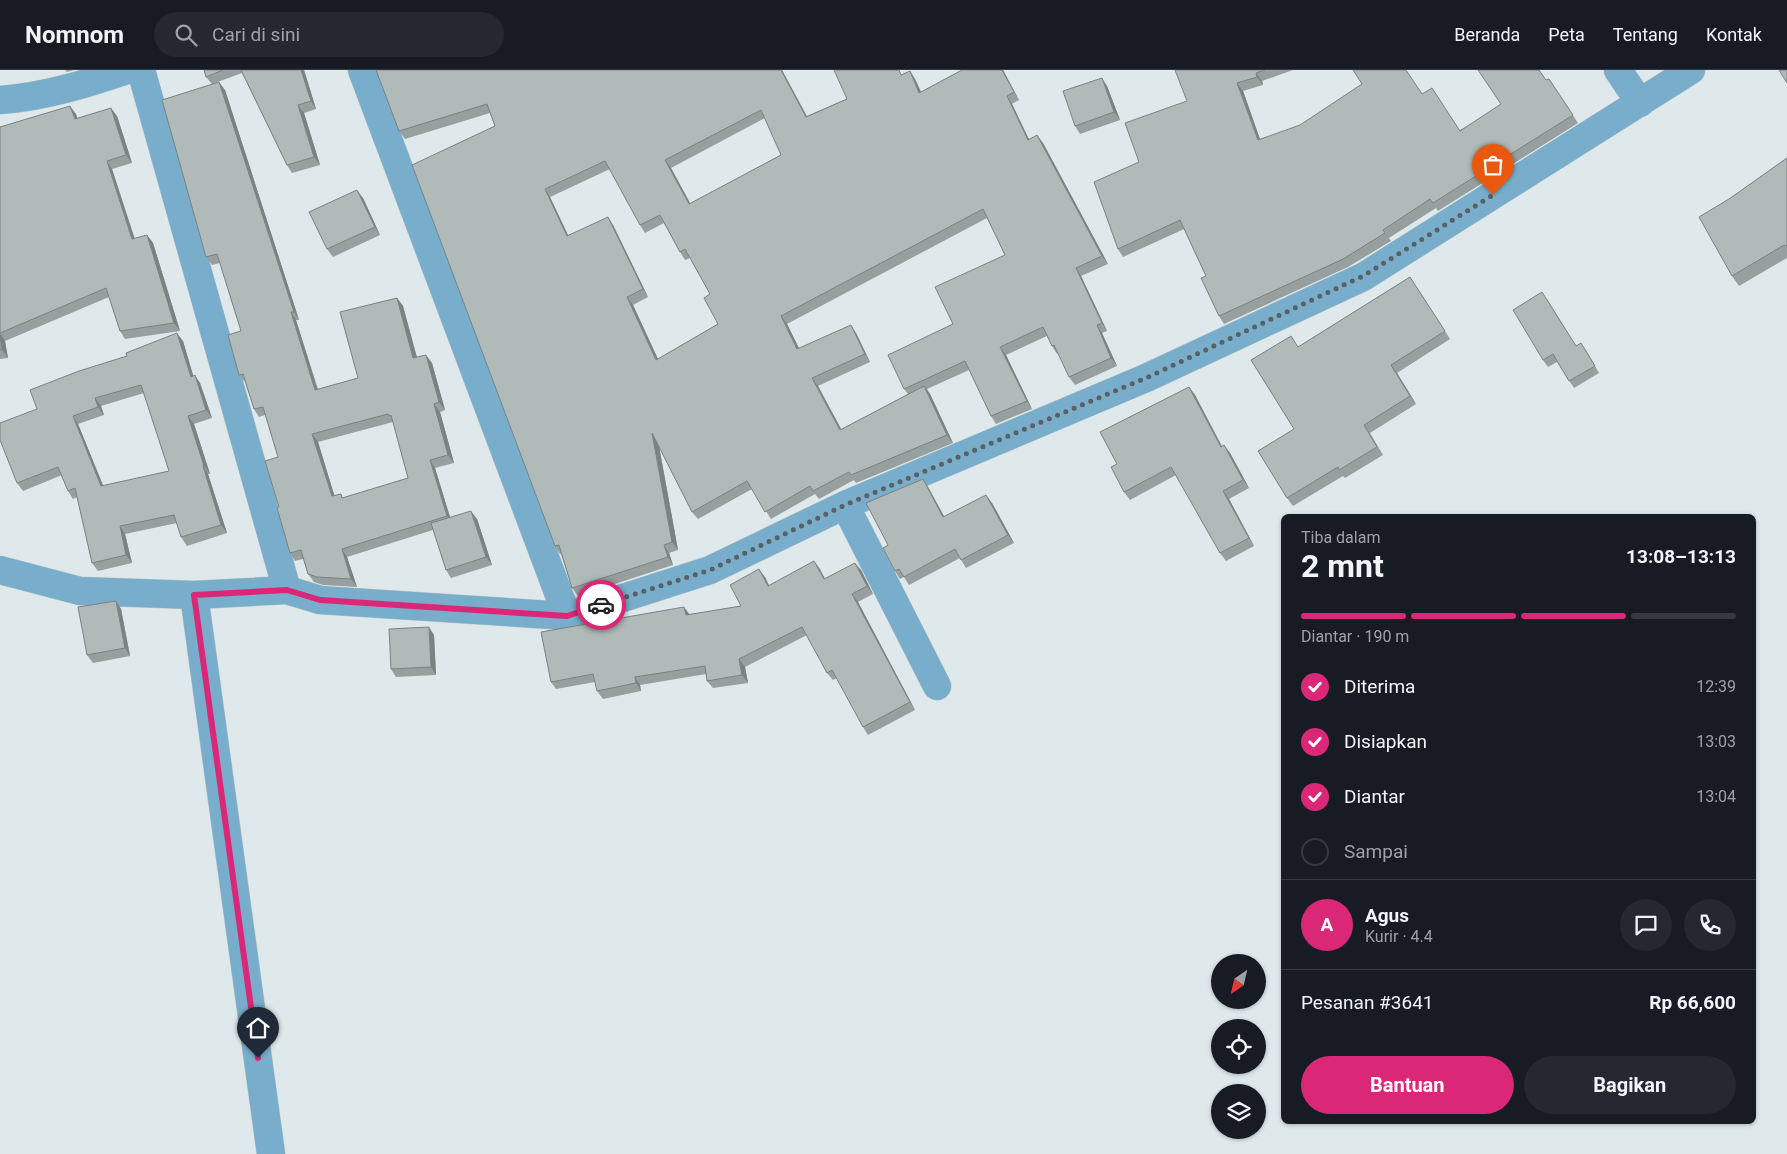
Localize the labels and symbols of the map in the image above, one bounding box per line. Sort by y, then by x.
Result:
pin [1472,144,1514,195]
courier [576,580,626,630]
north arrow [1211,954,1266,1009]
pin [237,1007,279,1058]

